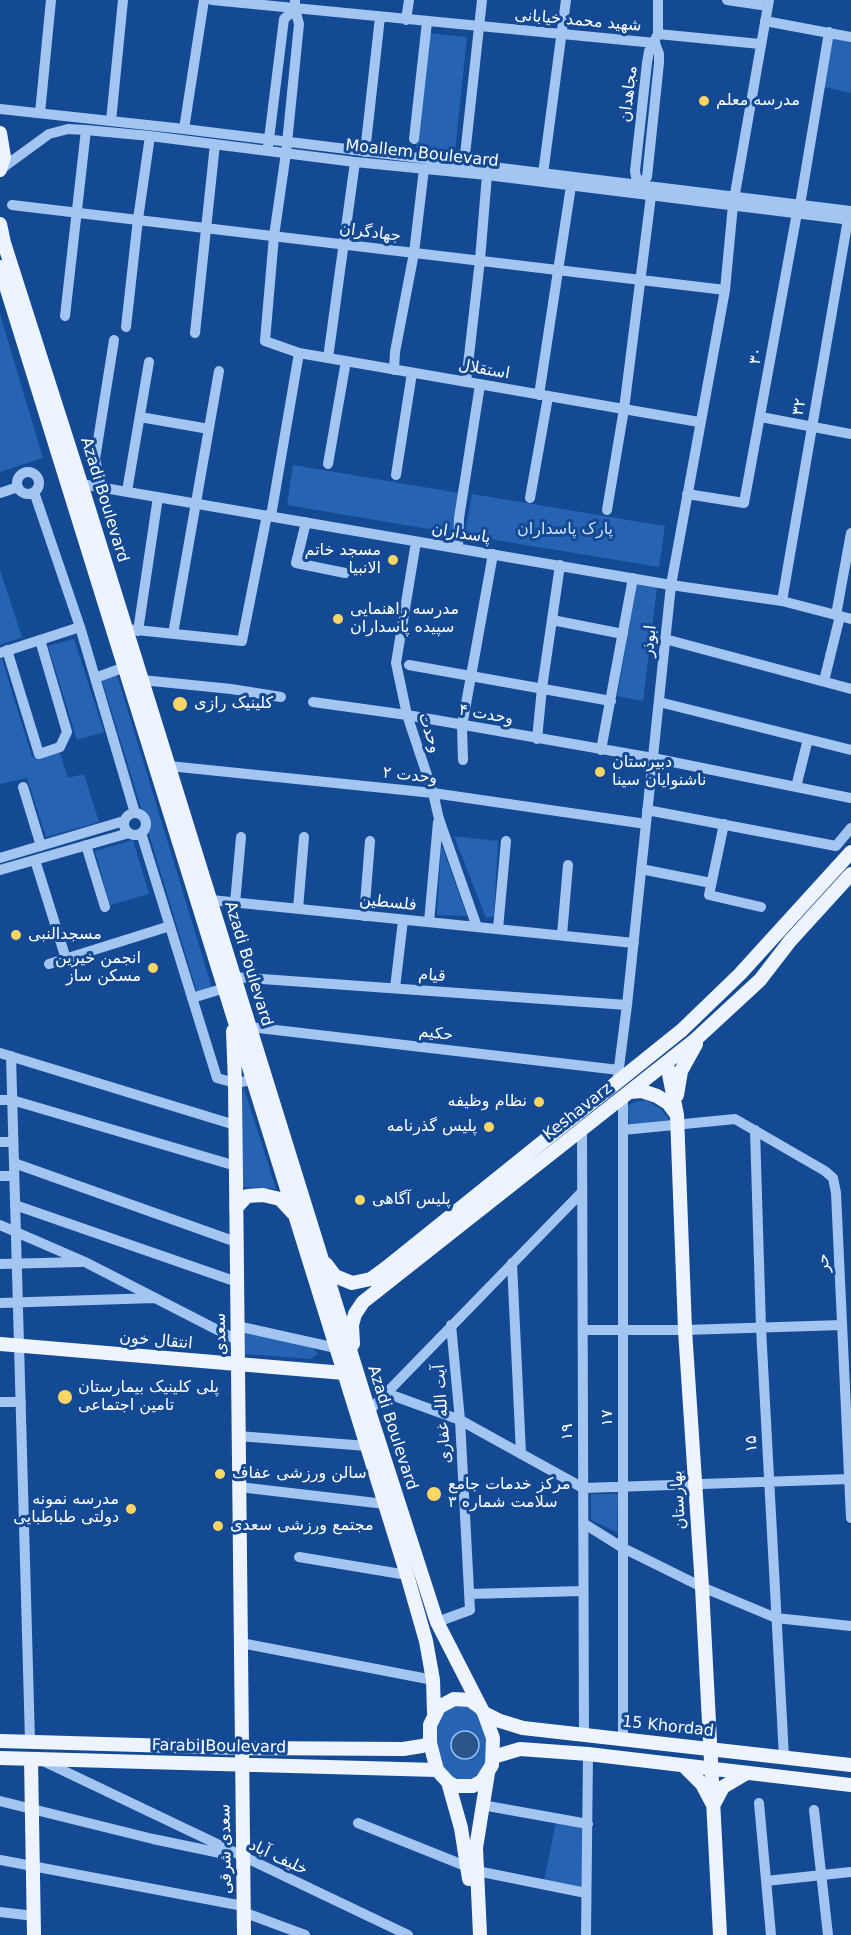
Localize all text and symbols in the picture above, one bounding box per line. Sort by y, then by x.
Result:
street label: شهید محمد خیابانی [514,6,642,36]
street label: مجاهدان [616,65,642,123]
place label: مدرسه معلم [716,91,800,111]
marker: مدرسه معلم [697,94,711,108]
street label: Moallem Boulevard [345,136,499,172]
street label: جهادگران [338,220,402,246]
street label: ۳۰ [746,346,768,366]
street label: استقلال [457,356,511,384]
street label: ۳۲ [789,397,811,417]
street label: Azadi Boulevard [76,435,132,565]
street label: پاسداران [430,520,492,548]
park label: پارک پاسداران [517,520,613,540]
place label: مسجد خاتم الانبیا [304,541,381,579]
marker: مسجد خاتم الانبیا [386,553,400,567]
place label: مدرسه راهنمایی سپیده پاسداران [350,600,459,638]
marker: مدرسه راهنمایی سپیده پاسداران [331,612,345,626]
street label: ابوذر [639,624,661,658]
place label: کلینیک رازی [194,694,273,714]
marker: کلینیک رازی [171,695,189,713]
street label: وحدت ۴ [457,701,515,729]
street label: وحدت [414,710,444,756]
place label: دبیرستان ناشنوایان سینا [612,753,706,791]
street label: وحدت ۲ [382,764,438,788]
marker: دبیرستان ناشنوایان سینا [593,765,607,779]
street label: فلسطین [358,890,418,916]
street label: Azadi Boulevard [220,899,276,1029]
place label: مسجدالنبی [28,925,102,945]
marker: مسجدالنبی [9,928,23,942]
place label: انجمن خیرین مسکن ساز [55,949,141,987]
marker: انجمن خیرین مسکن ساز [146,961,160,975]
street label: قیام [418,965,446,987]
street label: حکیم [418,1022,454,1046]
street label: Keshavarz [540,1079,616,1145]
place label: نظام وظیفه [448,1092,527,1112]
marker: نظام وظیفه [532,1095,546,1109]
place label: پلیس گذرنامه [387,1117,477,1137]
marker: پلیس گذرنامه [482,1120,496,1134]
place label: پلیس آگاهی [372,1190,451,1210]
marker: پلیس آگاهی [353,1193,367,1207]
street label: حر [814,1253,834,1273]
street label: سعدی [211,1313,231,1355]
street label: انتقال خون [119,1328,193,1354]
street label: Azadi Boulevard [363,1363,421,1493]
street label: آیت الله غفاری [430,1364,456,1464]
place label: پلی کلینیک بیمارستان تامین اجتماعی [78,1378,219,1416]
marker: پلی کلینیک بیمارستان تامین اجتماعی [56,1388,74,1406]
street label: ۱۷ [598,1409,618,1427]
street label: ۱۹ [558,1423,578,1441]
street label: ۱۵ [742,1435,762,1453]
place label: سالن ورزشی عفاف [232,1464,367,1484]
marker: سالن ورزشی عفاف [213,1467,227,1481]
street label: بهارستان [667,1470,691,1530]
place label: مرکز خدمات جامع سلامت شماره ۳ [448,1475,571,1513]
marker: مرکز خدمات جامع سلامت شماره ۳ [425,1485,443,1503]
place label: مدرسه نمونه دولتی طباطبایی [13,1490,119,1528]
marker: مدرسه نمونه دولتی طباطبایی [124,1502,138,1516]
place label: مجتمع ورزشی سعدی [230,1516,374,1536]
marker: مجتمع ورزشی سعدی [211,1519,225,1533]
street label: 15 Khordad [621,1713,715,1741]
street label: Farabi Boulevard [152,1736,286,1758]
street label: سعدی شرقی [216,1804,236,1894]
street label: خلیف آباد [246,1836,310,1880]

